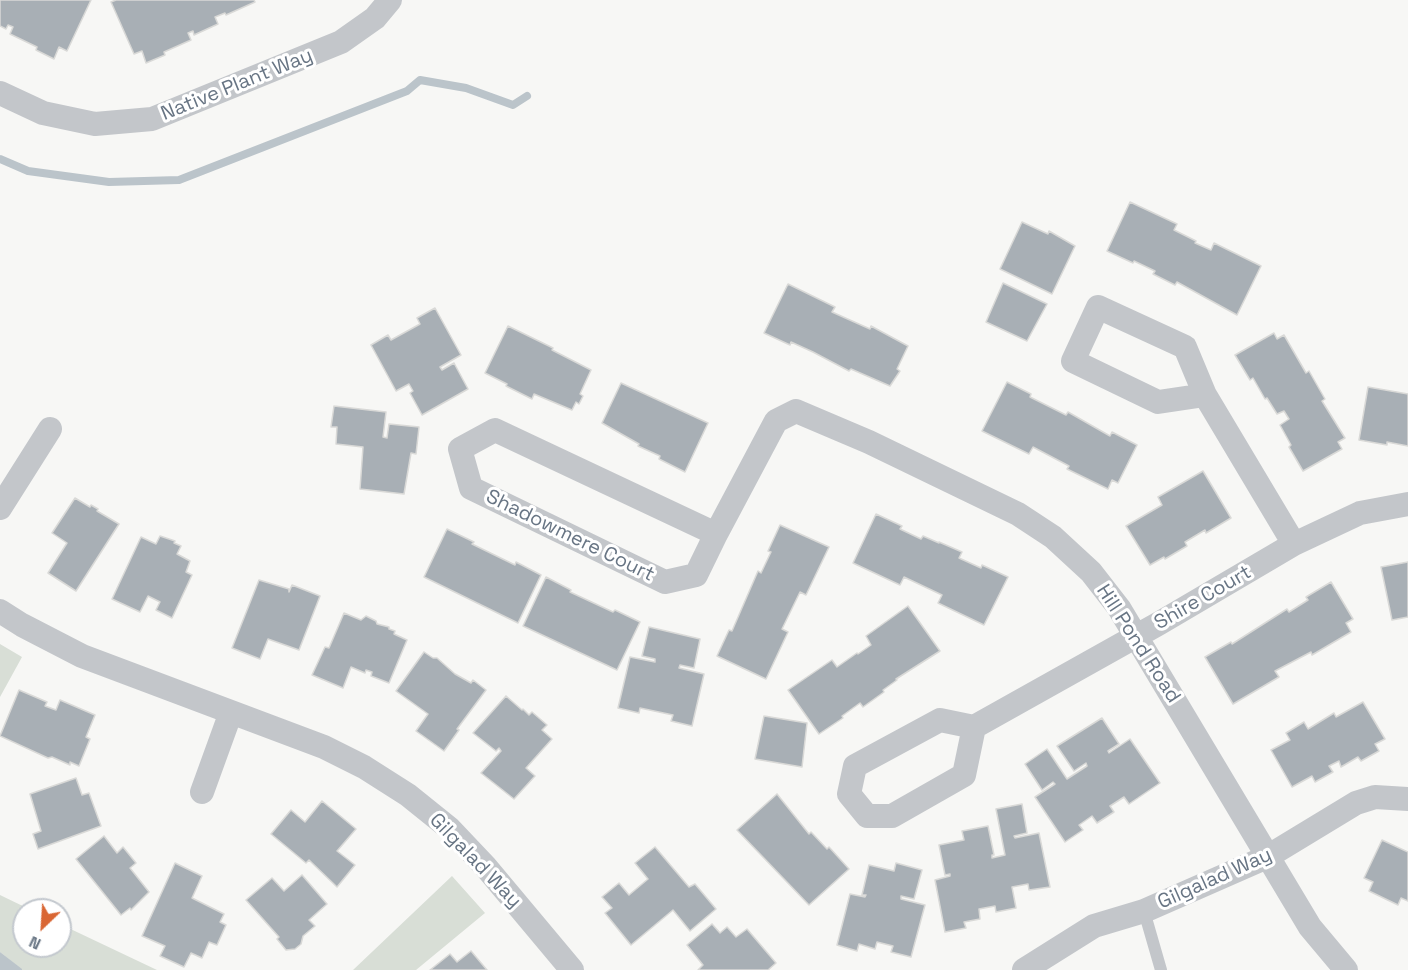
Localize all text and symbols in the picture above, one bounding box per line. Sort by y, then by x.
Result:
street label: Native Plant Way [158,44,316,126]
street label: Shadowmere Court [482,485,658,587]
street label: Shire Court [1150,561,1256,635]
street label: Hill Pond Road [1091,580,1185,708]
street label: Gilgalad Way [424,809,526,913]
street label: Gilgalad Way [1154,843,1276,915]
north arrow [12,898,72,958]
text: N [26,931,44,955]

